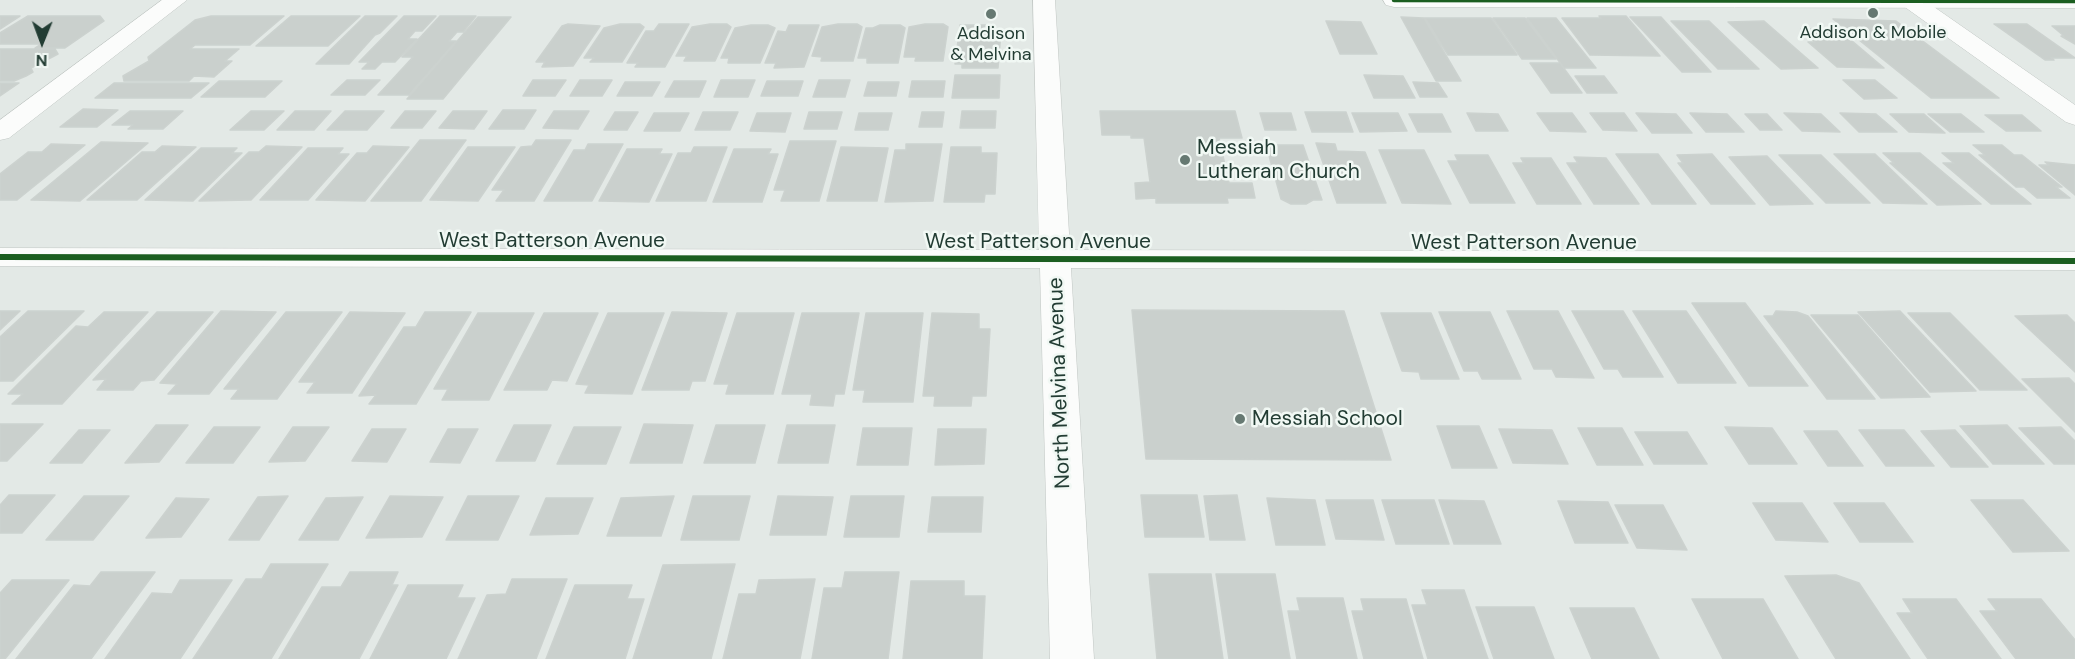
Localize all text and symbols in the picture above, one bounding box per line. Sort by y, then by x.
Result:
marker: Addison & Mobile [1866,6,1880,20]
marker: Addison & Melvina [984,7,998,21]
north arrow [12,12,72,72]
place label: Addison & Mobile [1800,22,1946,44]
place label: Addison & Melvina [950,23,1032,66]
text: N [36,50,48,71]
place label: Messiah Lutheran Church [1197,135,1360,185]
marker: Messiah Lutheran Church [1178,153,1192,167]
street label: West Patterson Avenue [439,228,665,254]
street label: West Patterson Avenue [925,229,1151,255]
street label: West Patterson Avenue [1411,230,1637,256]
street label: North Melvina Avenue [1044,277,1076,489]
place label: Messiah School [1252,406,1403,432]
marker: Messiah School [1233,412,1247,426]

